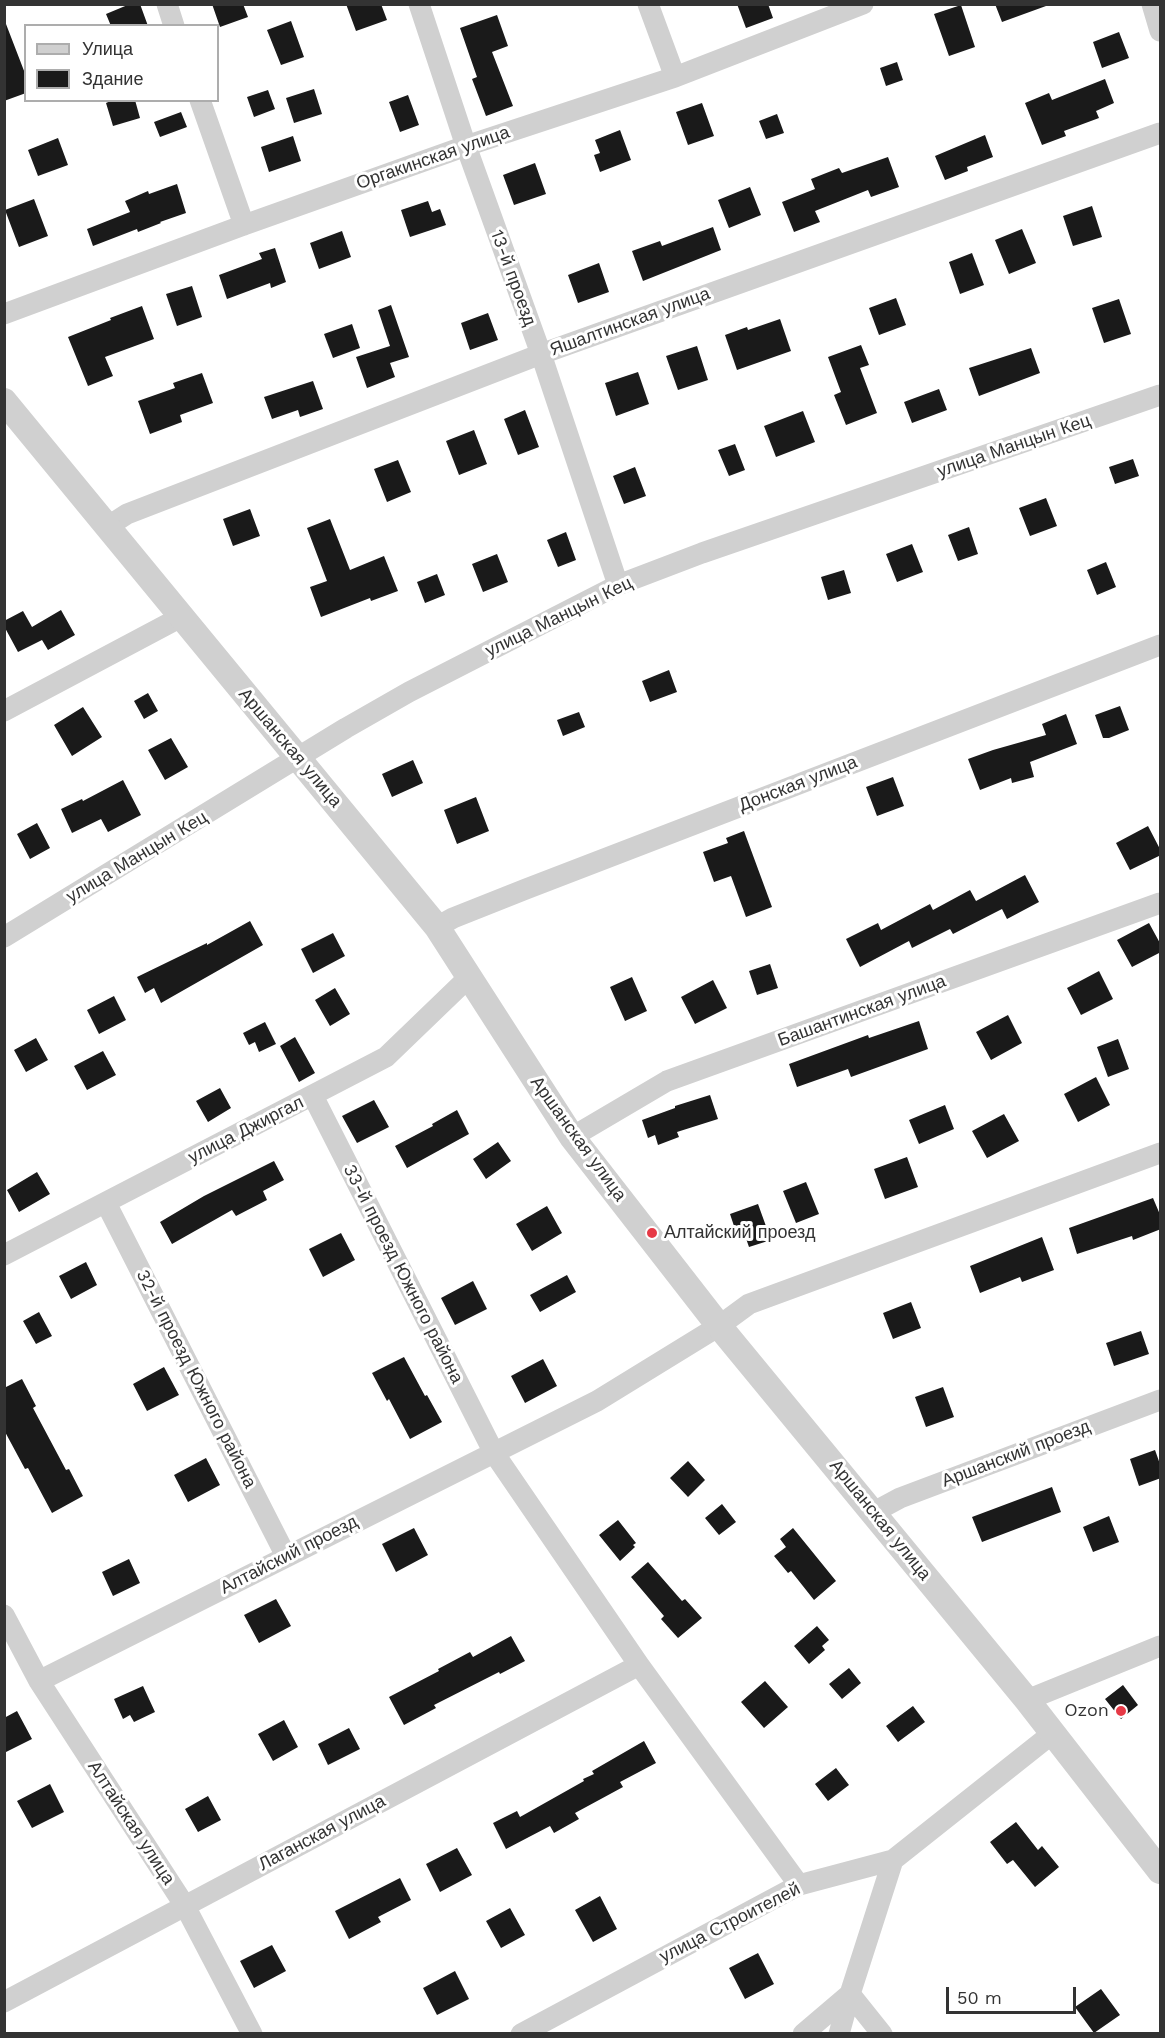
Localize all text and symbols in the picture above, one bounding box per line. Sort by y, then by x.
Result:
legend [24,24,219,102]
text: Улица [82,38,133,59]
text: Здание [82,68,143,89]
street label: Оргакинская улица [354,122,512,194]
street label: 13-й проезд [486,227,540,329]
street label: Яшалтинская улица [547,283,713,361]
street label: улица Манцын Кец [934,410,1094,482]
street label: улица Манцын Кец [482,572,636,662]
street label: Аршанская улица [234,684,346,812]
street label: Донская улица [736,752,860,816]
street label: улица Манцын Кец [62,806,212,908]
street label: Башантинская улица [775,971,949,1051]
street label: Аршанская улица [525,1072,631,1206]
street label: улица Джиргал [185,1092,307,1168]
street label: 33-й проезд Южного района [338,1161,468,1387]
place label: Алтайский проезд [664,1222,815,1244]
marker: Алтайский проезд [645,1226,659,1240]
street label: 32-й проезд Южного района [131,1266,261,1492]
street label: Аршанский проезд [939,1416,1093,1492]
street label: Аршанская улица [825,1455,935,1585]
street label: Алтайский проезд [217,1511,361,1599]
place label: Ozon [1064,1700,1109,1722]
marker: Ozon [1114,1704,1128,1718]
street label: Алтайская улица [83,1757,179,1889]
street label: Лаганская улица [255,1790,389,1876]
street label: улица Строителей [656,1878,804,1968]
scale bar [949,1975,1080,2013]
text: 50 m [957,1987,1002,2008]

